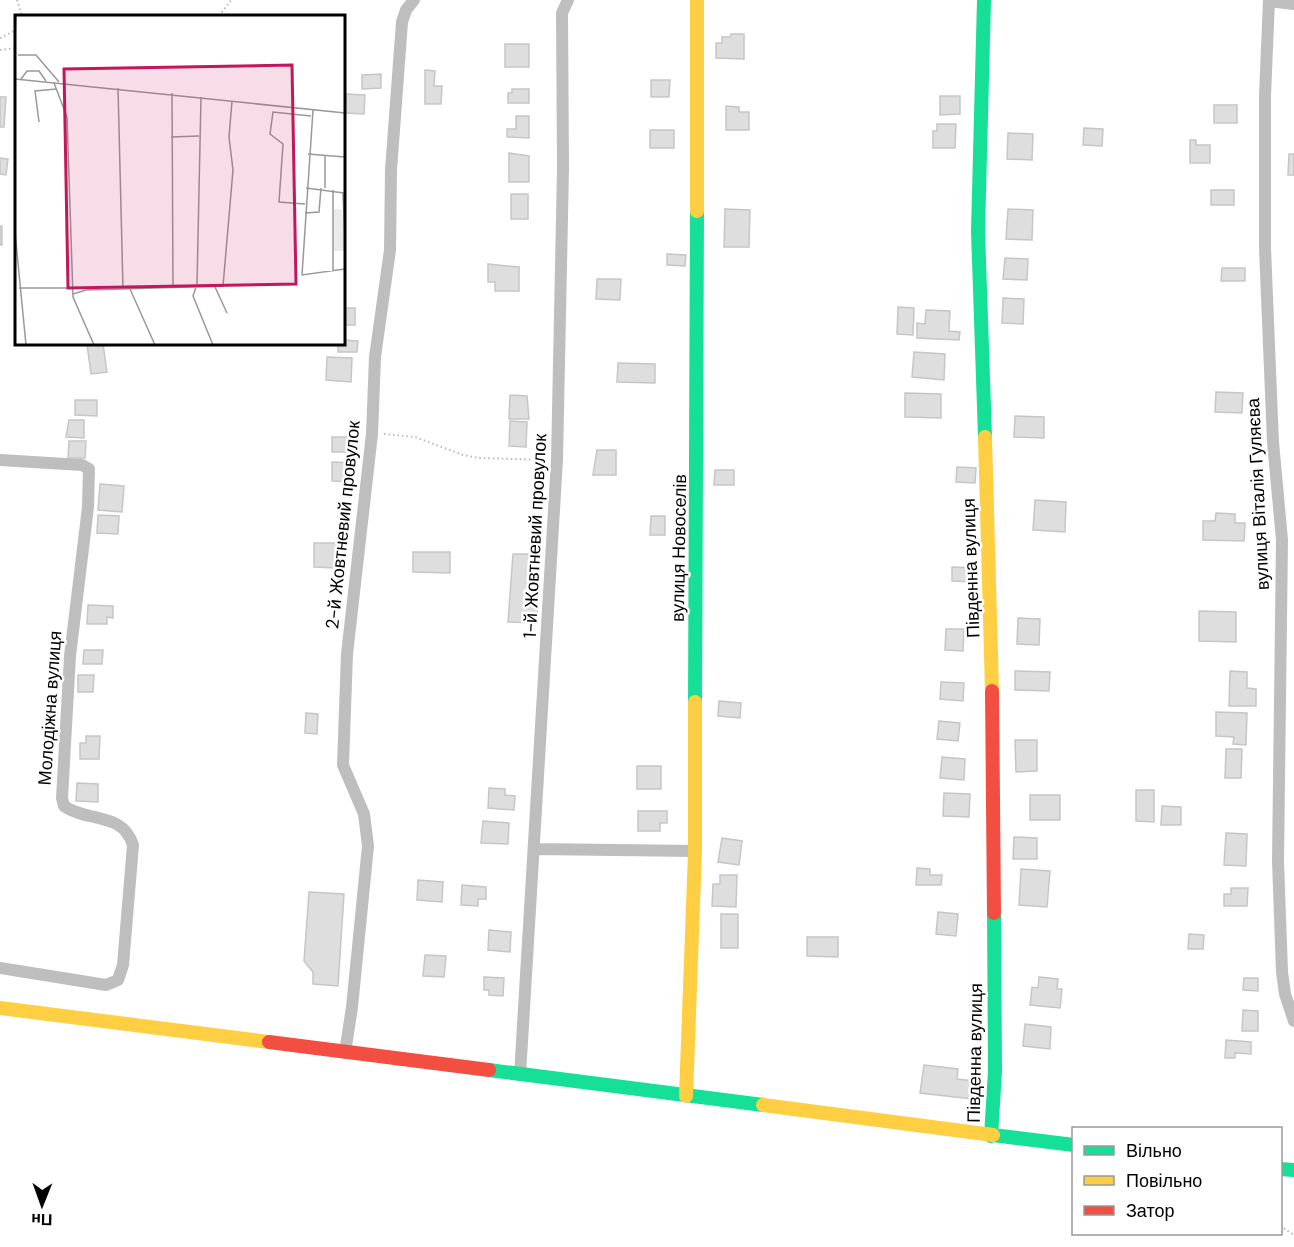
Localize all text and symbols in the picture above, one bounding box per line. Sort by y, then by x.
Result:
inset map [15,15,345,345]
street label: вулиця Віталія Гуляєва [1241,396,1275,591]
street label: 2-й Жовтневий провулок [320,420,366,630]
street label: 1-й Жовтневий провулок [518,433,552,639]
street label: вулиця Новоселів [666,474,692,622]
street label: Південна вулиця [957,498,985,638]
street label: Молодіжна вулиця [33,630,67,786]
street label: Південна вулиця [962,983,988,1123]
legend [1072,1127,1282,1235]
text: Вільно [1126,1139,1182,1163]
text: Повільно [1126,1169,1202,1193]
north arrow [12,1175,72,1235]
text: Затор [1126,1199,1175,1223]
text: Пн [31,1209,53,1230]

